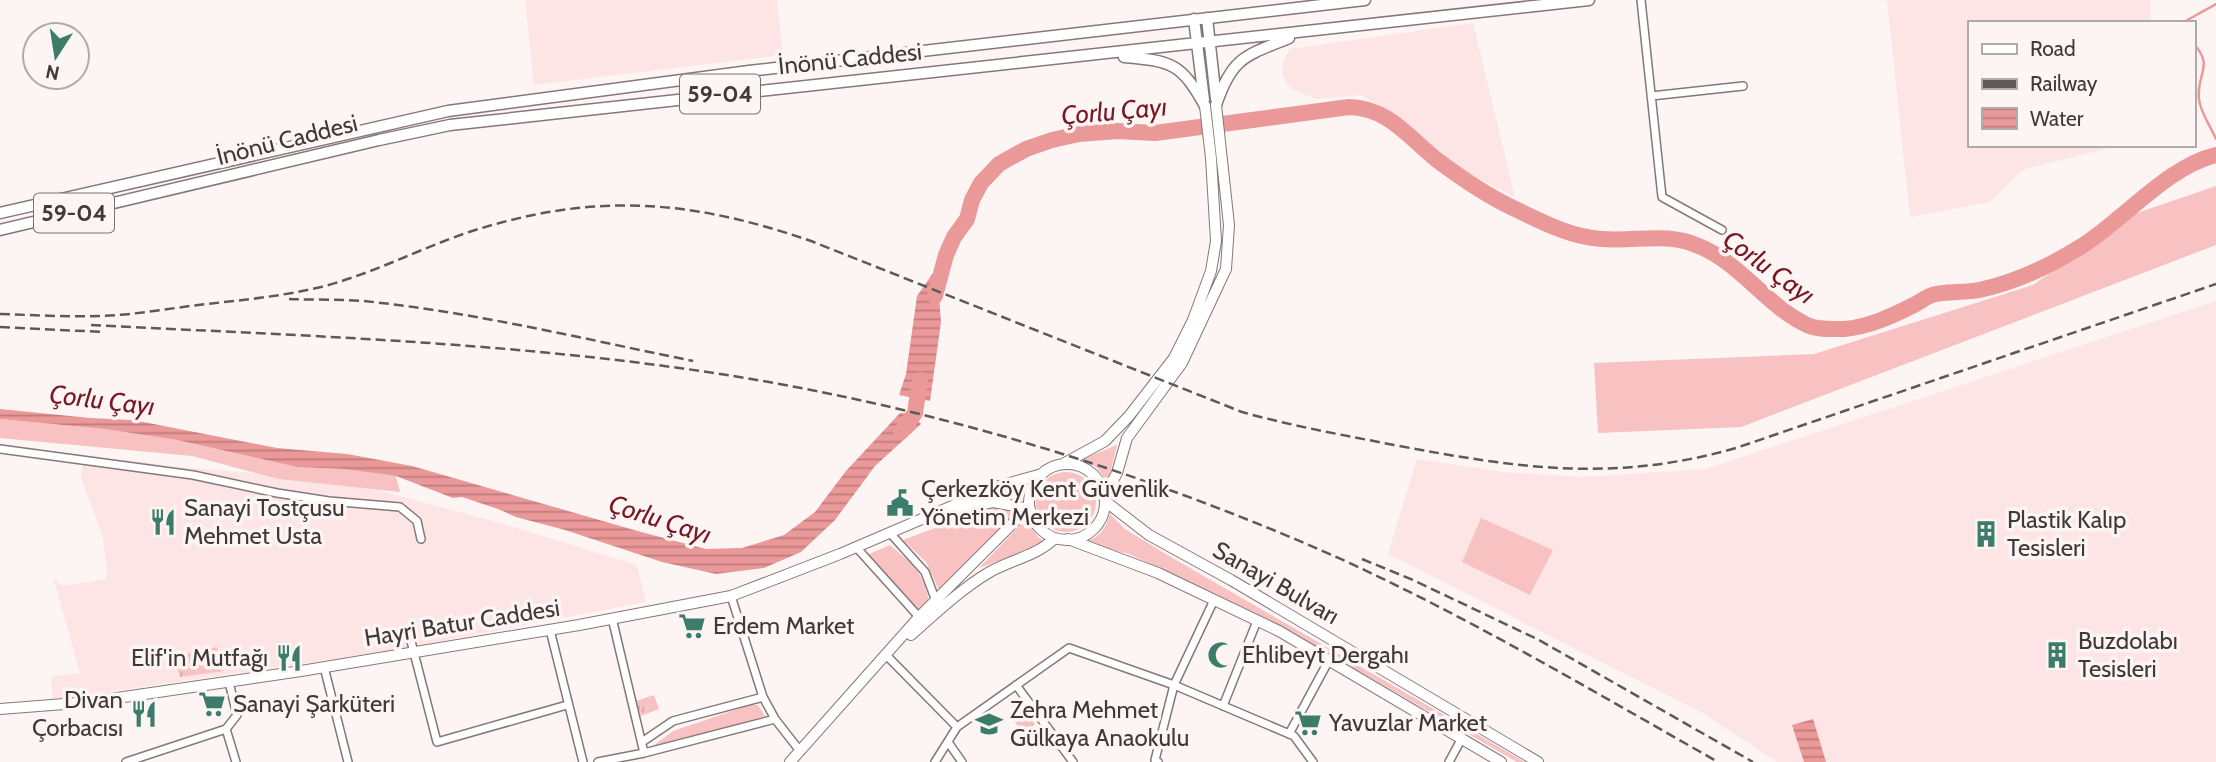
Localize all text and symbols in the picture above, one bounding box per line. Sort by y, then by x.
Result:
north arrow [21,21,91,91]
legend [1968,21,2195,147]
text: Road [2030,36,2076,61]
street label: İnönü Caddesi [777,37,923,80]
text: N [44,59,62,85]
text: Railway [2030,71,2098,96]
road number: 59-04 [680,74,760,114]
water label: Çorlu Çayı [1060,90,1168,132]
text: Water [2030,106,2084,131]
street label: İnönü Caddesi [213,108,360,171]
road number: 59-04 [34,194,114,232]
water label: Çorlu Çayı [1717,223,1821,311]
water label: Çorlu Çayı [48,378,156,422]
place label: Çerkezköy Kent Güvenlik Yönetim Merkezi [920,474,1169,531]
water label: Çorlu Çayı [605,487,715,551]
public building icon: Çerkezköy Kent Güvenlik Yönetim Merkezi [885,488,915,518]
place label: Sanayi Tostçusu Mehmet Usta [184,493,345,550]
place label: Plastik Kalıp Tesisleri [2007,505,2126,562]
restaurant icon: Sanayi Tostçusu Mehmet Usta [148,507,178,537]
building icon: Plastik Kalıp Tesisleri [1971,519,2001,549]
street label: Sanayi Bulvarı [1208,535,1344,630]
street label: Hayri Batur Caddesi [362,593,562,652]
supermarket icon: Erdem Market [677,611,707,641]
place label: Erdem Market [713,611,854,640]
place label: Buzdolabı Tesisleri [2078,626,2178,683]
mosque icon: Ehlibeyt Dergahı [1206,640,1236,670]
place label: Ehlibeyt Dergahı [1242,640,1409,669]
building icon: Buzdolabı Tesisleri [2042,640,2072,670]
place label: Elif'in Mutfağı [131,643,268,672]
restaurant icon: Elif'in Mutfağı [274,643,304,673]
place label: Divan Çorbacısı [32,685,123,742]
supermarket icon: Sanayi Şarküteri [197,689,227,719]
place label: Sanayi Şarküteri [233,689,395,718]
place label: Zehra Mehmet Gülkaya Anaokulu [1010,695,1189,752]
restaurant icon: Divan Çorbacısı [129,699,159,729]
supermarket icon: Yavuzlar Market [1293,708,1323,738]
place label: Yavuzlar Market [1328,708,1487,737]
school or university icon: Zehra Mehmet Gülkaya Anaokulu [974,709,1004,739]

